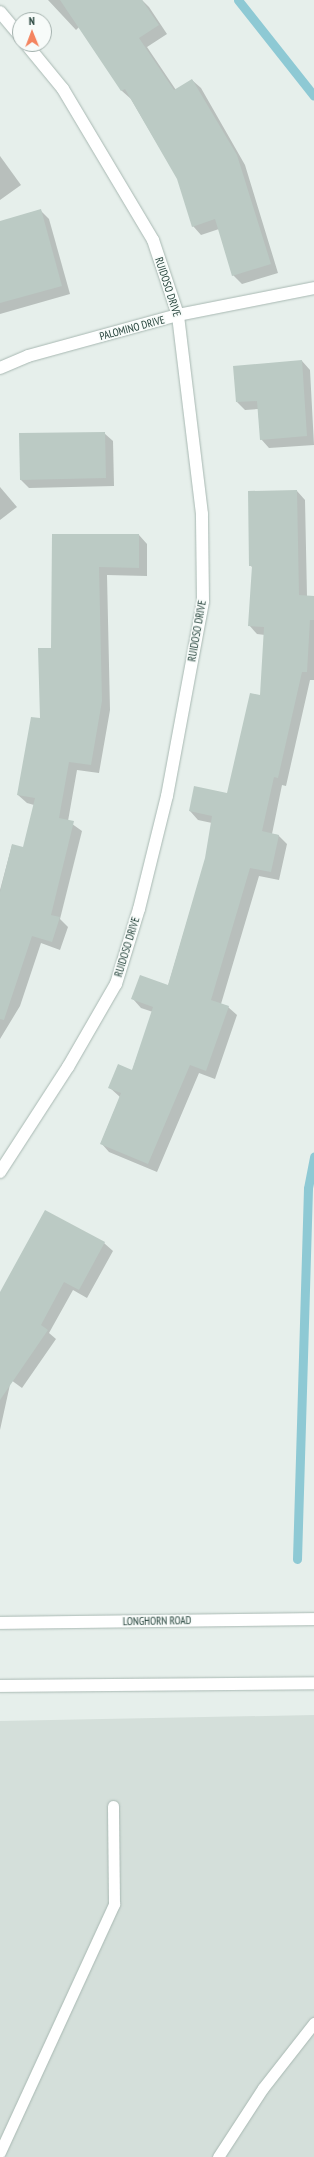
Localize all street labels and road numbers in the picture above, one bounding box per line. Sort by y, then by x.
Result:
street label: RUIDOSO DRIVE [152,256,184,318]
street label: PALOMINO DRIVE [98,313,166,343]
street label: RUIDOSO DRIVE [185,599,209,663]
street label: RUIDOSO DRIVE [112,915,142,979]
street label: LONGHORN ROAD [123,1614,191,1628]

